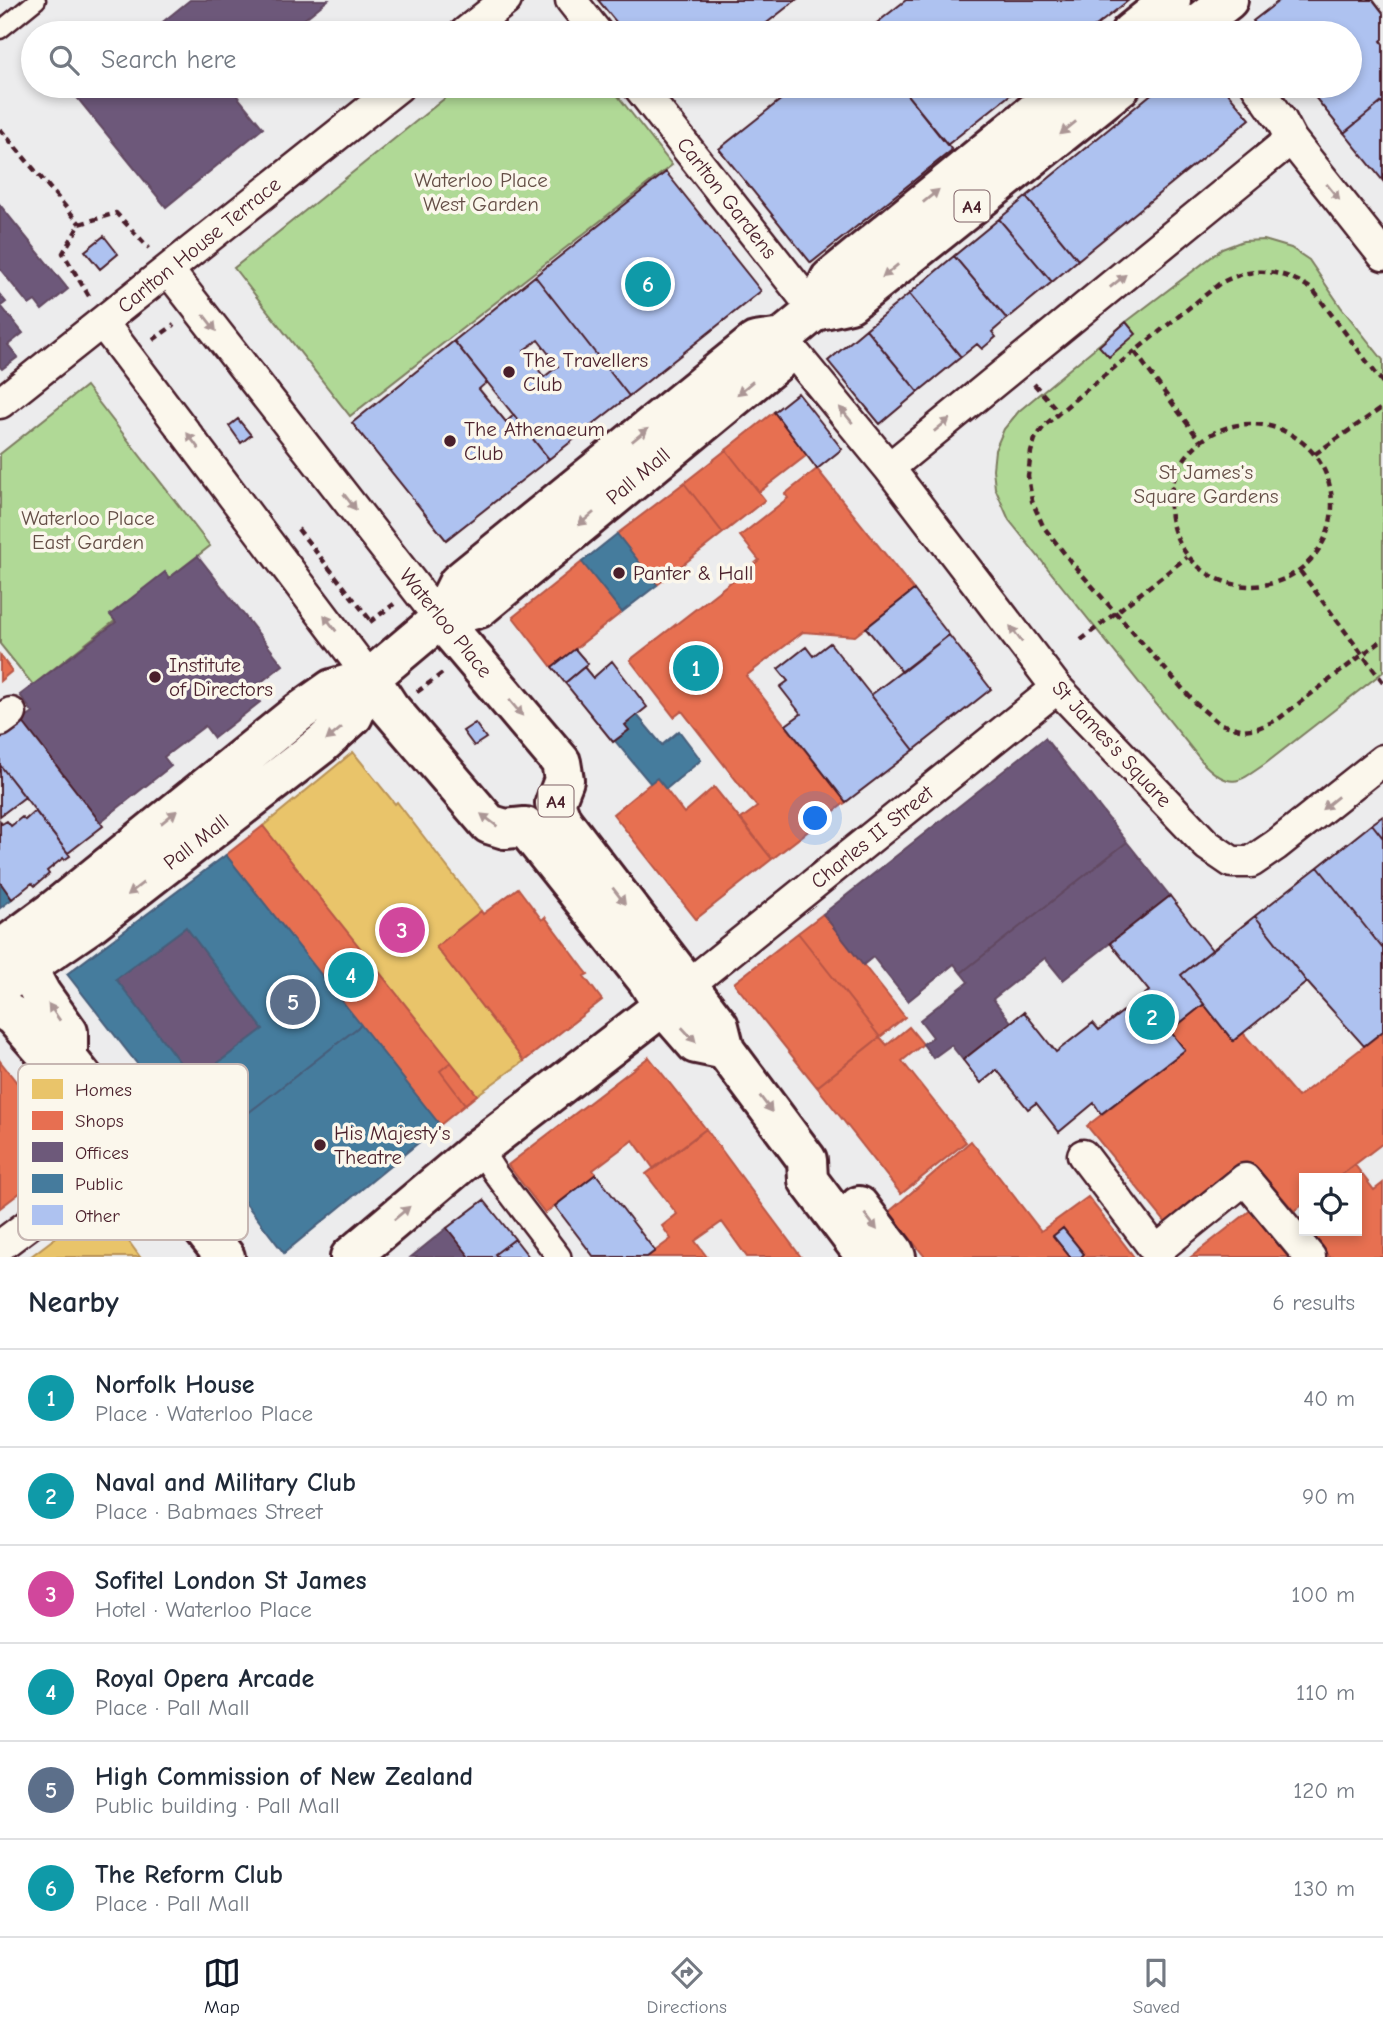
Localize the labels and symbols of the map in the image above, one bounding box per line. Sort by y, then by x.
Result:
one-way arrow [1059,121,1077,136]
street label: Carlton Gardens [672,133,782,263]
park label: Waterloo Place West Garden [414,168,548,216]
street label: Carlton House Terrace [113,172,285,318]
one-way arrow [1326,183,1340,201]
one-way arrow [923,189,940,204]
road number: A4 [954,190,990,222]
pin: 6 [625,258,671,310]
one-way arrow [882,263,900,278]
one-way arrow [1108,273,1126,288]
one-way arrow [203,314,217,332]
place label: The Travellers Club [523,348,648,396]
marker: The Travellers Club [501,364,517,380]
one-way arrow [737,380,755,395]
one-way arrow [839,407,854,424]
place label: The Athenaeum Club [464,417,605,465]
one-way arrow [934,418,951,433]
one-way arrow [631,428,648,443]
one-way arrow [186,432,200,451]
marker: The Athenaeum Club [442,433,458,449]
street label: Pall Mall [601,443,675,509]
park label: St James's Square Gardens [1133,460,1279,508]
one-way arrow [343,493,358,511]
park label: Waterloo Place East Garden [21,506,155,554]
one-way arrow [577,512,595,527]
place label: Panter & Hall [633,561,753,585]
street label: Waterloo Place [395,564,497,682]
marker: Panter & Hall [611,565,627,581]
one-way arrow [323,614,337,632]
one-way arrow [1008,625,1023,643]
pin: 1 [673,642,719,694]
place label: Institute of Directors [169,653,273,701]
marker: Institute of Directors [147,669,163,685]
street label: St James's Square [1047,676,1177,812]
one-way arrow [508,700,523,717]
one-way arrow [325,726,342,741]
street label: Charles II Street [806,780,939,894]
road number: A4 [538,786,574,816]
one-way arrow [1321,795,1338,810]
your location [798,801,832,835]
street label: Pall Mall [159,809,233,875]
one-way arrow [159,810,177,825]
one-way arrow [480,813,499,827]
one-way arrow [126,881,144,895]
one-way arrow [612,887,627,905]
pin: 3 [379,904,425,956]
pin: 4 [328,949,374,1001]
pin: 5 [270,976,316,1028]
pin: 2 [1129,991,1175,1043]
one-way arrow [47,1003,61,1021]
one-way arrow [681,1027,697,1044]
legend [18,1064,248,1240]
text: Homes [75,1079,132,1101]
one-way arrow [758,1095,772,1113]
text: Shops [75,1110,124,1132]
place label: His Majesty's Theatre [334,1121,451,1169]
marker: His Majesty's Theatre [312,1137,328,1153]
text: Offices [75,1142,129,1164]
text: Public [75,1173,123,1195]
text: Other [75,1205,120,1227]
one-way arrow [393,1206,410,1221]
one-way arrow [864,1213,878,1231]

